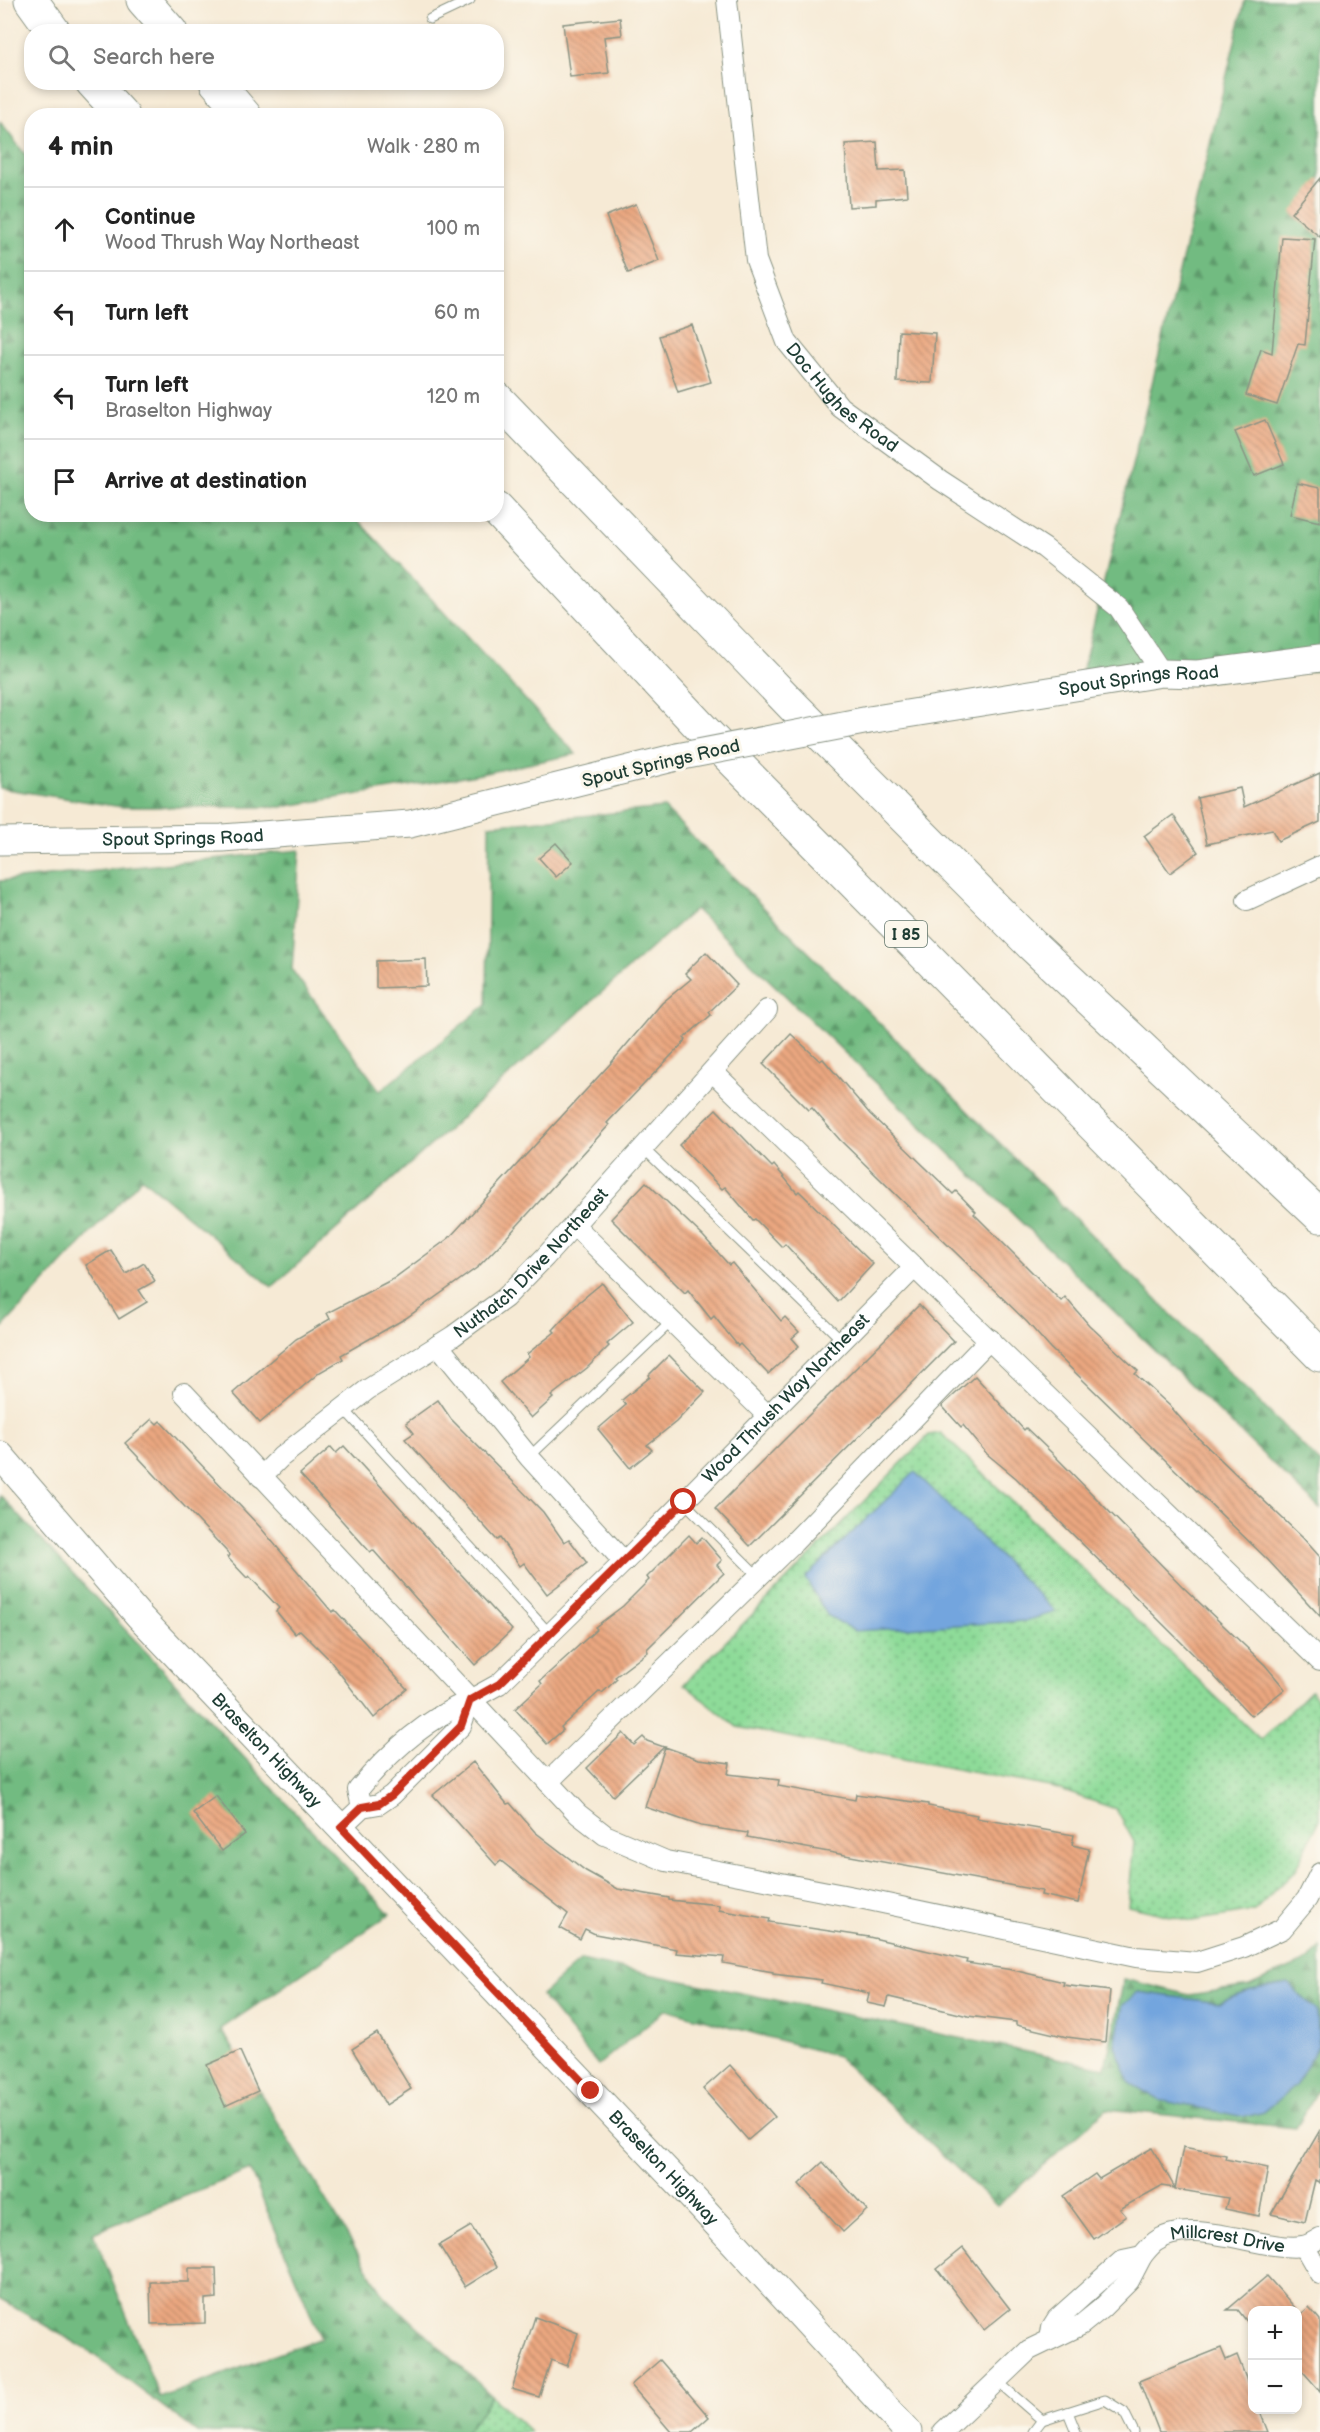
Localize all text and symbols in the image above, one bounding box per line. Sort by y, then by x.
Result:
search box [24,24,504,90]
icon: search [45,41,78,74]
text: Search here [93,44,215,71]
text: 4 min [48,132,113,163]
text: Walk · 280 m [367,135,480,159]
text: Continue [105,204,195,231]
icon: ahead [48,213,81,246]
text: 100 m [427,217,480,241]
text: Wood Thrush Way Northeast [105,231,359,255]
icon: left [48,297,81,330]
text: Turn left [105,300,189,327]
text: 60 m [434,301,480,325]
street label: Doc Hughes Road [781,339,902,457]
text: Turn left [105,372,189,399]
icon: left [48,381,81,414]
text: 120 m [427,385,480,409]
text: Braselton Highway [105,399,272,423]
icon: arrive [48,465,81,498]
text: Arrive at destination [105,468,307,495]
street label: Spout Springs Road [1057,661,1220,700]
street label: Spout Springs Road [580,735,742,792]
street label: Spout Springs Road [102,825,264,851]
road number: I 85 [885,921,927,947]
street label: Nuthatch Drive Northeast [450,1184,613,1343]
street label: Wood Thrush Way Northeast [698,1309,874,1487]
route start [670,1488,696,1514]
street label: Braselton Highway [207,1689,326,1813]
route end [577,2077,603,2103]
street label: Braselton Highway [604,2106,723,2230]
street label: Millcrest Drive [1169,2222,1286,2257]
map controls [1248,2306,1302,2414]
button: + [1248,2306,1302,2360]
button: − [1248,2360,1302,2414]

